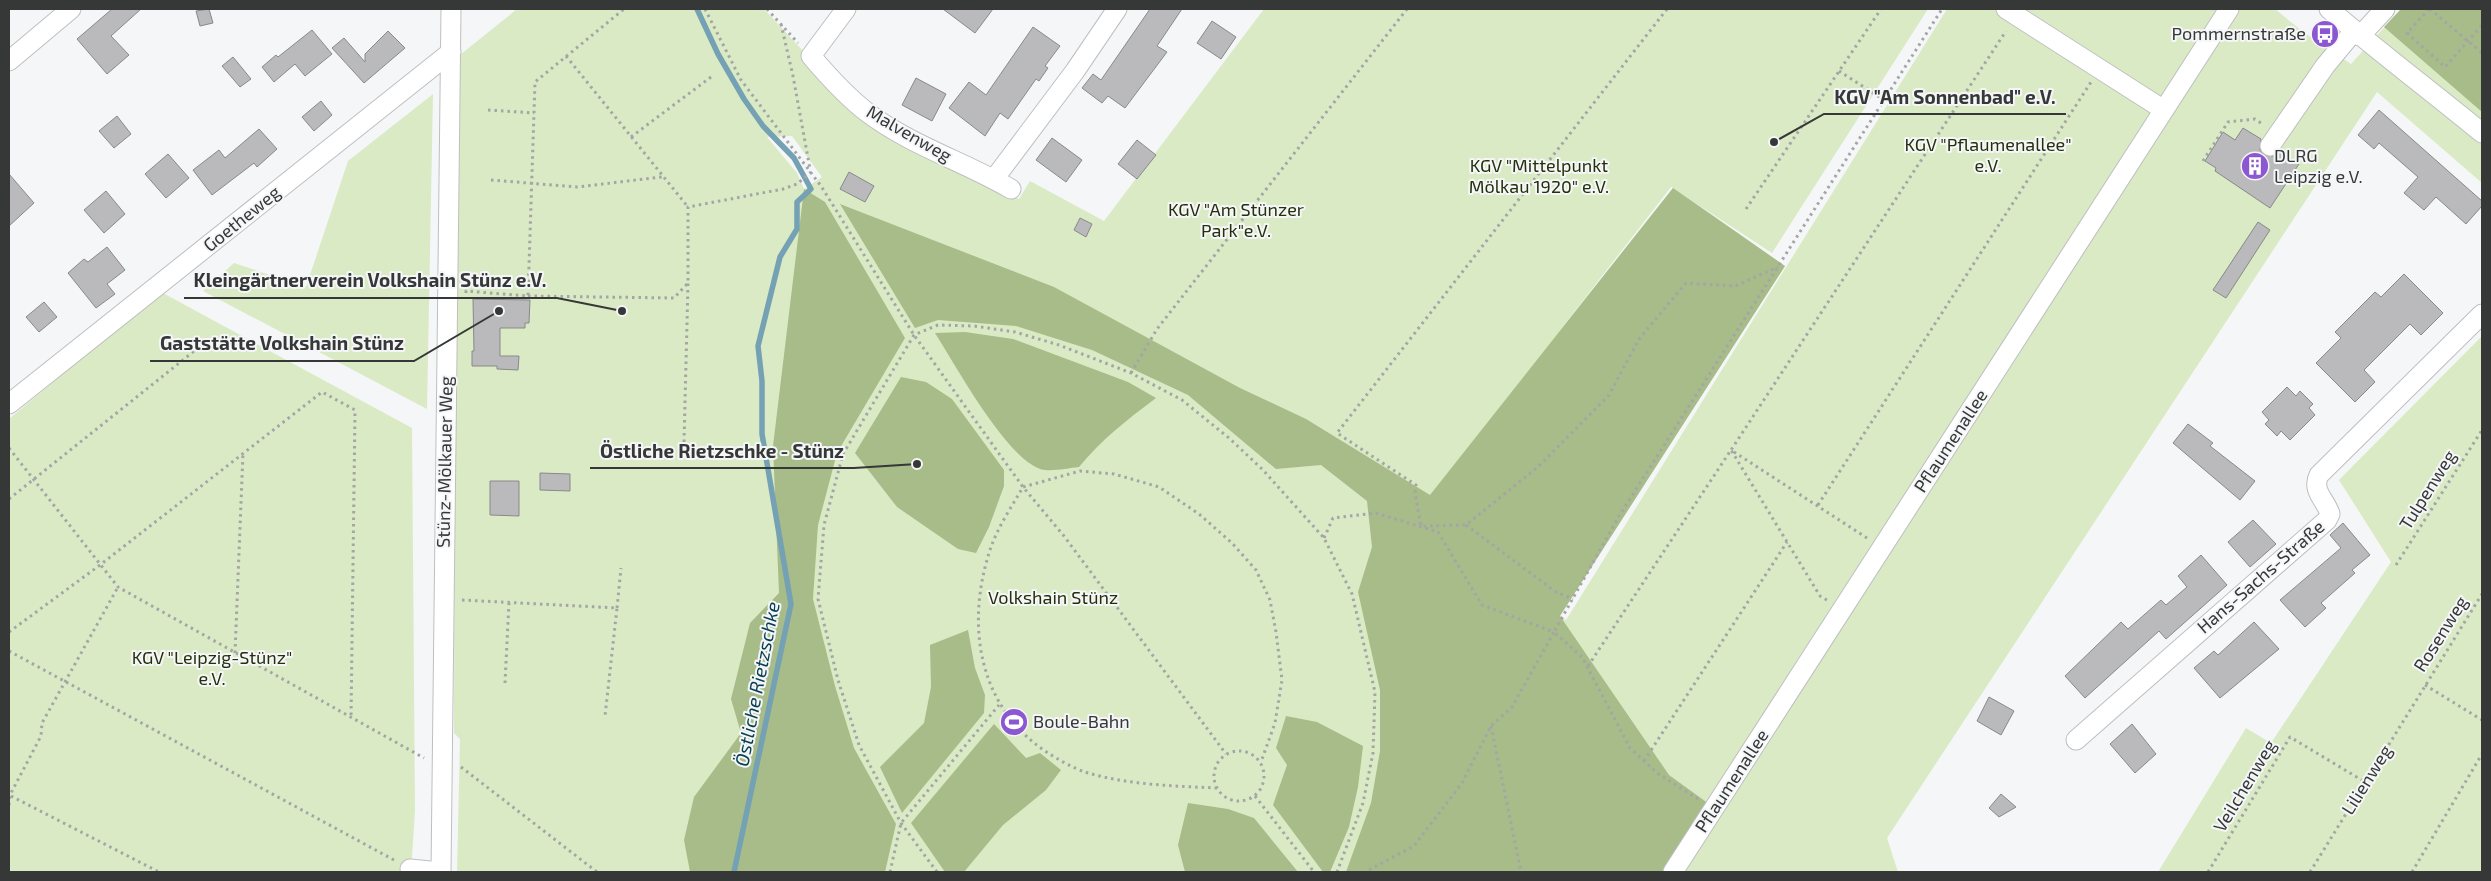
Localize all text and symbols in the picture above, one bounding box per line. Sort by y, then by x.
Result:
bus stop icon: Pommernstraße [2310,19,2340,49]
place label: Pommernstraße [2171,22,2306,44]
callout: KGV "Am Sonnenbad" e.V. [1824,80,2066,114]
text: KGV "Am Sonnenbad" e.V. [1834,85,2056,108]
street label: Malvenweg [863,100,956,166]
park label: KGV "Pflaumenallee" e.V. [1904,133,2072,176]
place label: DLRG Leipzig e.V. [2274,144,2363,187]
building icon: DLRG Leipzig e.V. [2240,151,2270,181]
park label: KGV "Mittelpunkt Mölkau 1920" e.V. [1469,154,1609,197]
street label: Goetheweg [198,181,284,256]
park label: KGV "Am Stünzer Park"e.V. [1168,198,1304,241]
callout: Kleingärtnerverein Volkshain Stünz e.V. [184,264,557,298]
text: Kleingärtnerverein Volkshain Stünz e.V. [194,268,546,291]
callout: Gaststätte Volkshain Stünz [150,327,414,361]
text: Gaststätte Volkshain Stünz [160,331,404,354]
street label: Stünz-Mölkauer Weg [432,376,456,548]
street label: Pflaumenallee [1909,385,1992,496]
callout: Östliche Rietzschke - Stünz [590,434,854,468]
text: Östliche Rietzschke - Stünz [600,439,844,462]
street label: Tulpenweg [2394,446,2460,533]
street label: Hans-Sachs-Straße [2192,515,2328,637]
park label: Volkshain Stünz [988,586,1118,608]
street label: Rosenweg [2408,592,2472,675]
water label: Östliche Rietzschke [729,600,784,768]
park label: KGV "Leipzig-Stünz" e.V. [132,646,292,689]
sports icon: Boule-Bahn [999,707,1029,737]
place label: Boule-Bahn [1033,710,1130,732]
street label: Pflaumenallee [1690,725,1773,836]
street label: Veilchenweg [2208,735,2280,836]
street label: Lilienweg [2336,741,2396,818]

